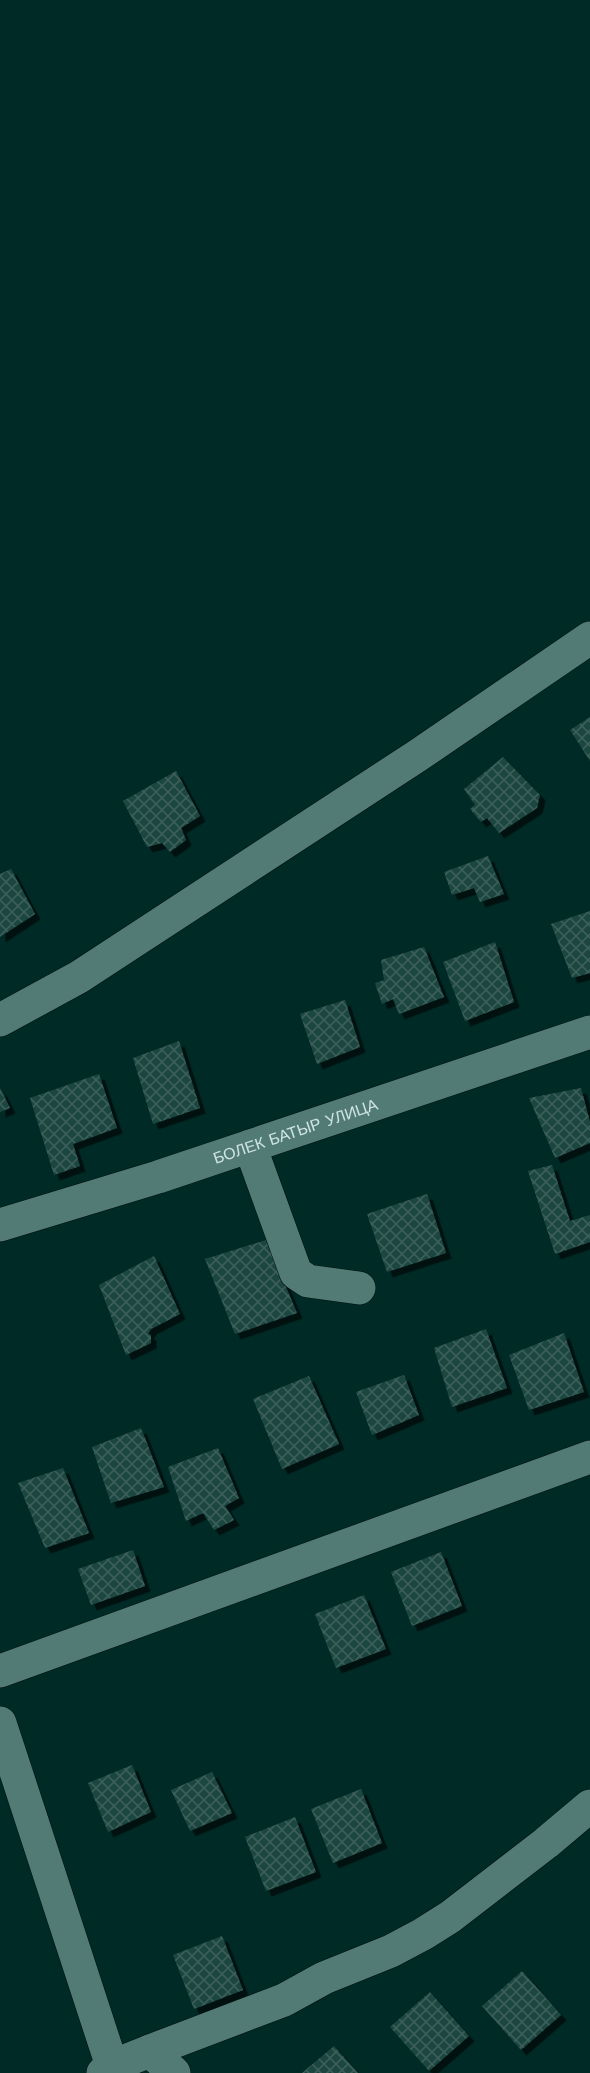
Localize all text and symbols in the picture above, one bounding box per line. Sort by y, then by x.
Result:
street label: БОЛЕК БАТЫР УЛИЦА [211,1095,381,1168]

